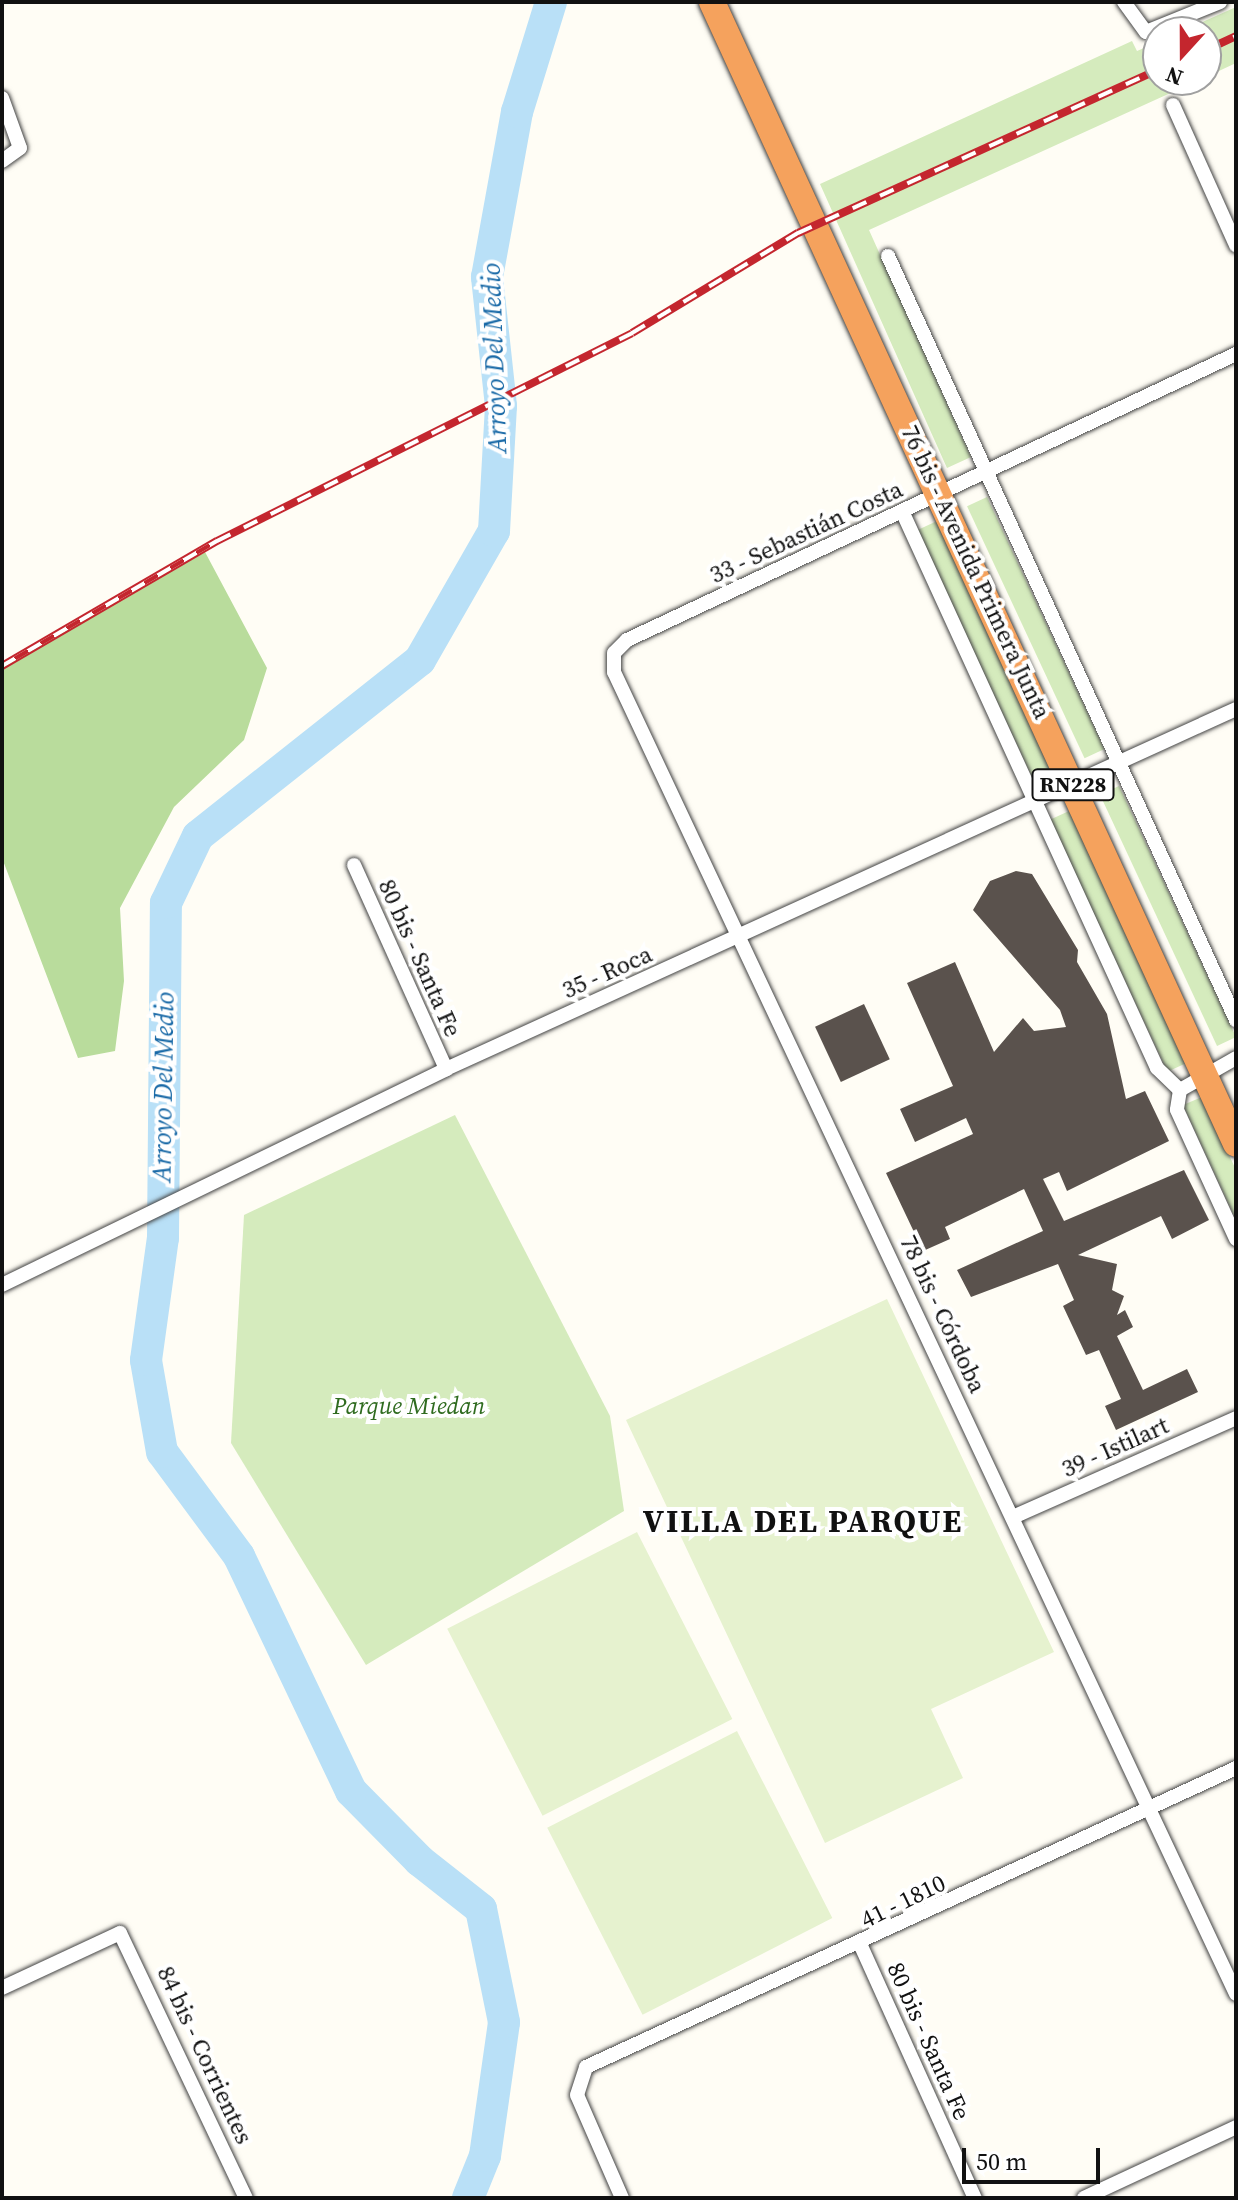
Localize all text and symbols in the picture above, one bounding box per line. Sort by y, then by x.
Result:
north arrow [1142,16,1222,96]
text: N [1161,60,1187,93]
water label: Arroyo Del Medio [476,262,514,454]
street label: 76 bis - Avenida Primera Junta [895,421,1057,723]
street label: 33 - Sebastián Costa [705,475,907,589]
road number: RN228 [1031,767,1115,803]
street label: 80 bis - Santa Fe [372,875,468,1041]
street label: 35 - Roca [558,939,656,1005]
water label: Arroyo Del Medio [147,991,181,1183]
street label: 78 bis - Córdoba [894,1231,992,1397]
park label: Parque Miedan [333,1392,485,1420]
street label: 39 - Istilart [1057,1411,1173,1483]
district label: VILLA DEL PARQUE [643,1502,963,1540]
street label: 41 - 1810 [856,1868,950,1934]
street label: 80 bis - Santa Fe [881,1958,977,2124]
street label: 84 bis - Corrientes [151,1962,259,2148]
scale bar [966,2132,1104,2182]
text: 50 m [976,2145,1027,2178]

